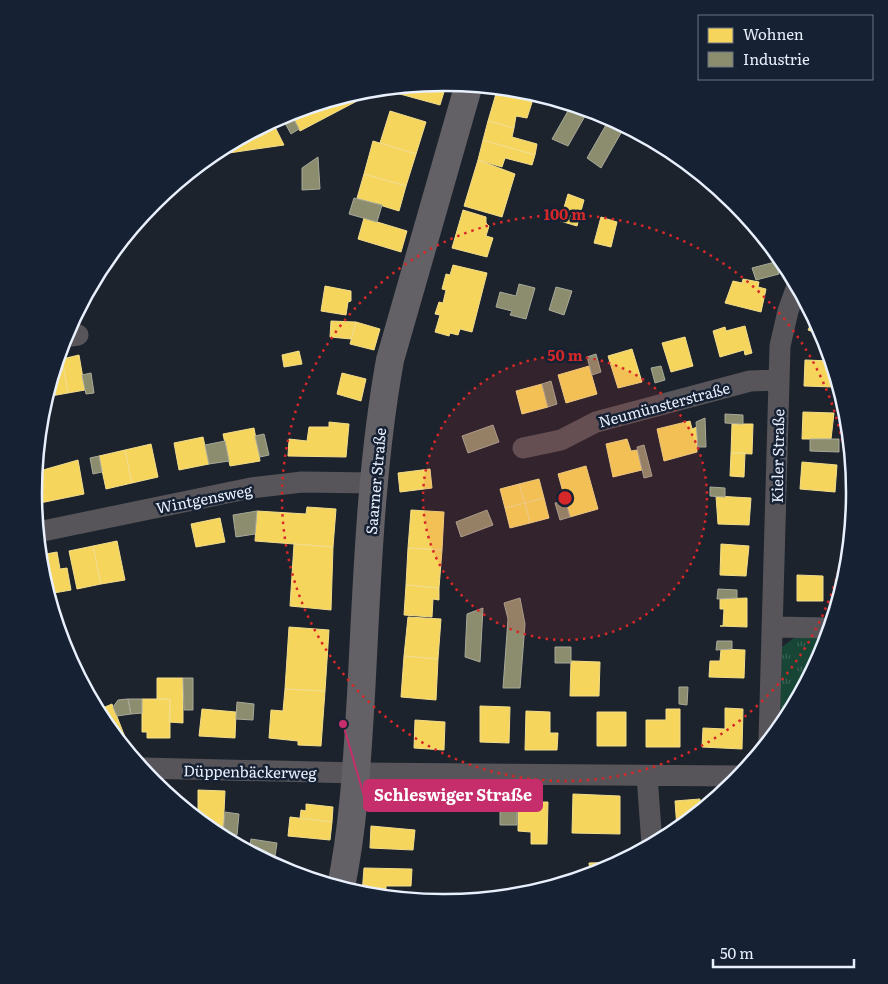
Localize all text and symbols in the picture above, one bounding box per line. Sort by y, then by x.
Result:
legend [698,15,873,80]
text: Wohnen [743,22,804,45]
text: Industrie [743,47,810,70]
text: 100 m [544,202,586,225]
text: 50 m [547,343,583,366]
street label: Neumünsterstraße [596,375,733,433]
street label: Kieler Straße [765,409,789,503]
street label: Saarner Straße [359,426,391,535]
street label: Wintgensweg [154,477,255,519]
centre of rings [556,489,574,507]
street label: Düppenbäckerweg [183,758,318,784]
callout: Schleswiger Straße [364,780,542,811]
text: Schleswiger Straße [374,782,532,806]
scale bar [713,936,854,968]
text: 50 m [720,941,754,964]

